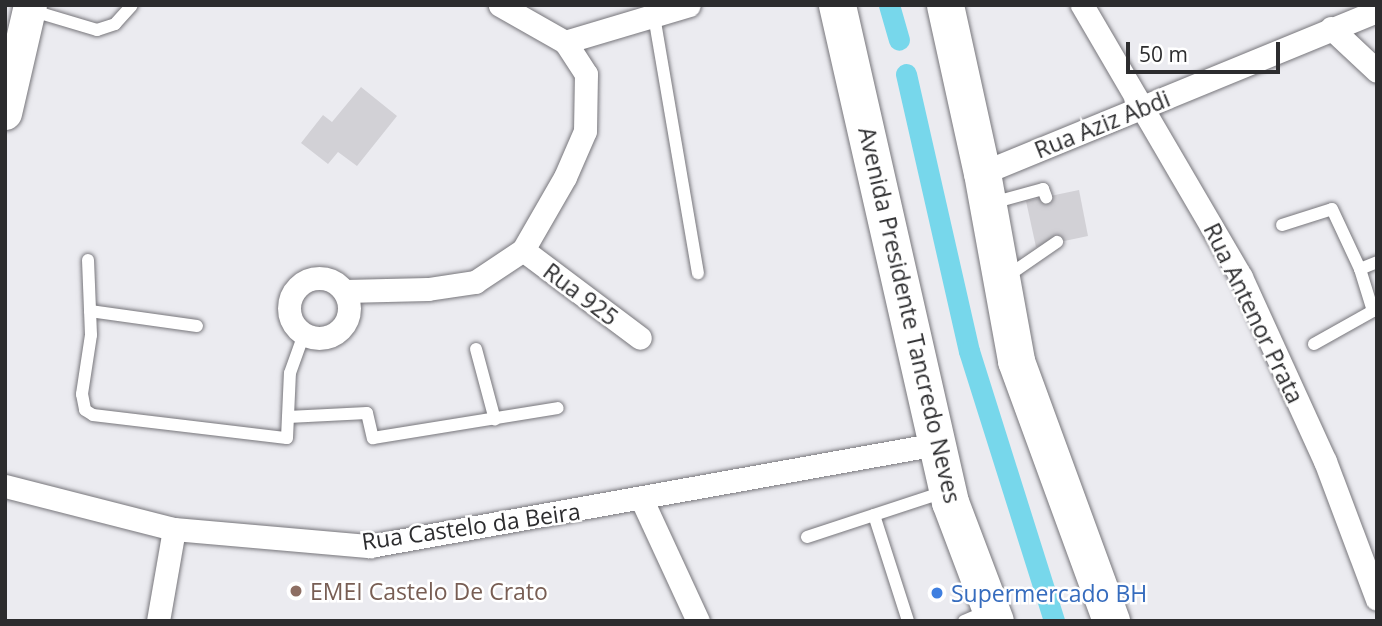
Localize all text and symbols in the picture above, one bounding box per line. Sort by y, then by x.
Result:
scale bar [1130,28,1284,72]
text: 50 m [1139,40,1188,68]
street label: Rua Aziz Abdi [1030,84,1174,164]
street label: Avenida Presidente Tancredo Neves [853,124,967,506]
street label: Rua Antenor Prata [1198,218,1310,408]
street label: Rua 925 [538,257,624,331]
street label: Rua Castelo da Beira [360,497,582,555]
place label: EMEI Castelo De Crato [310,577,548,605]
place label: Supermercado BH [951,579,1147,607]
marker: EMEI Castelo De Crato [288,583,304,599]
marker: Supermercado BH [929,585,945,601]

